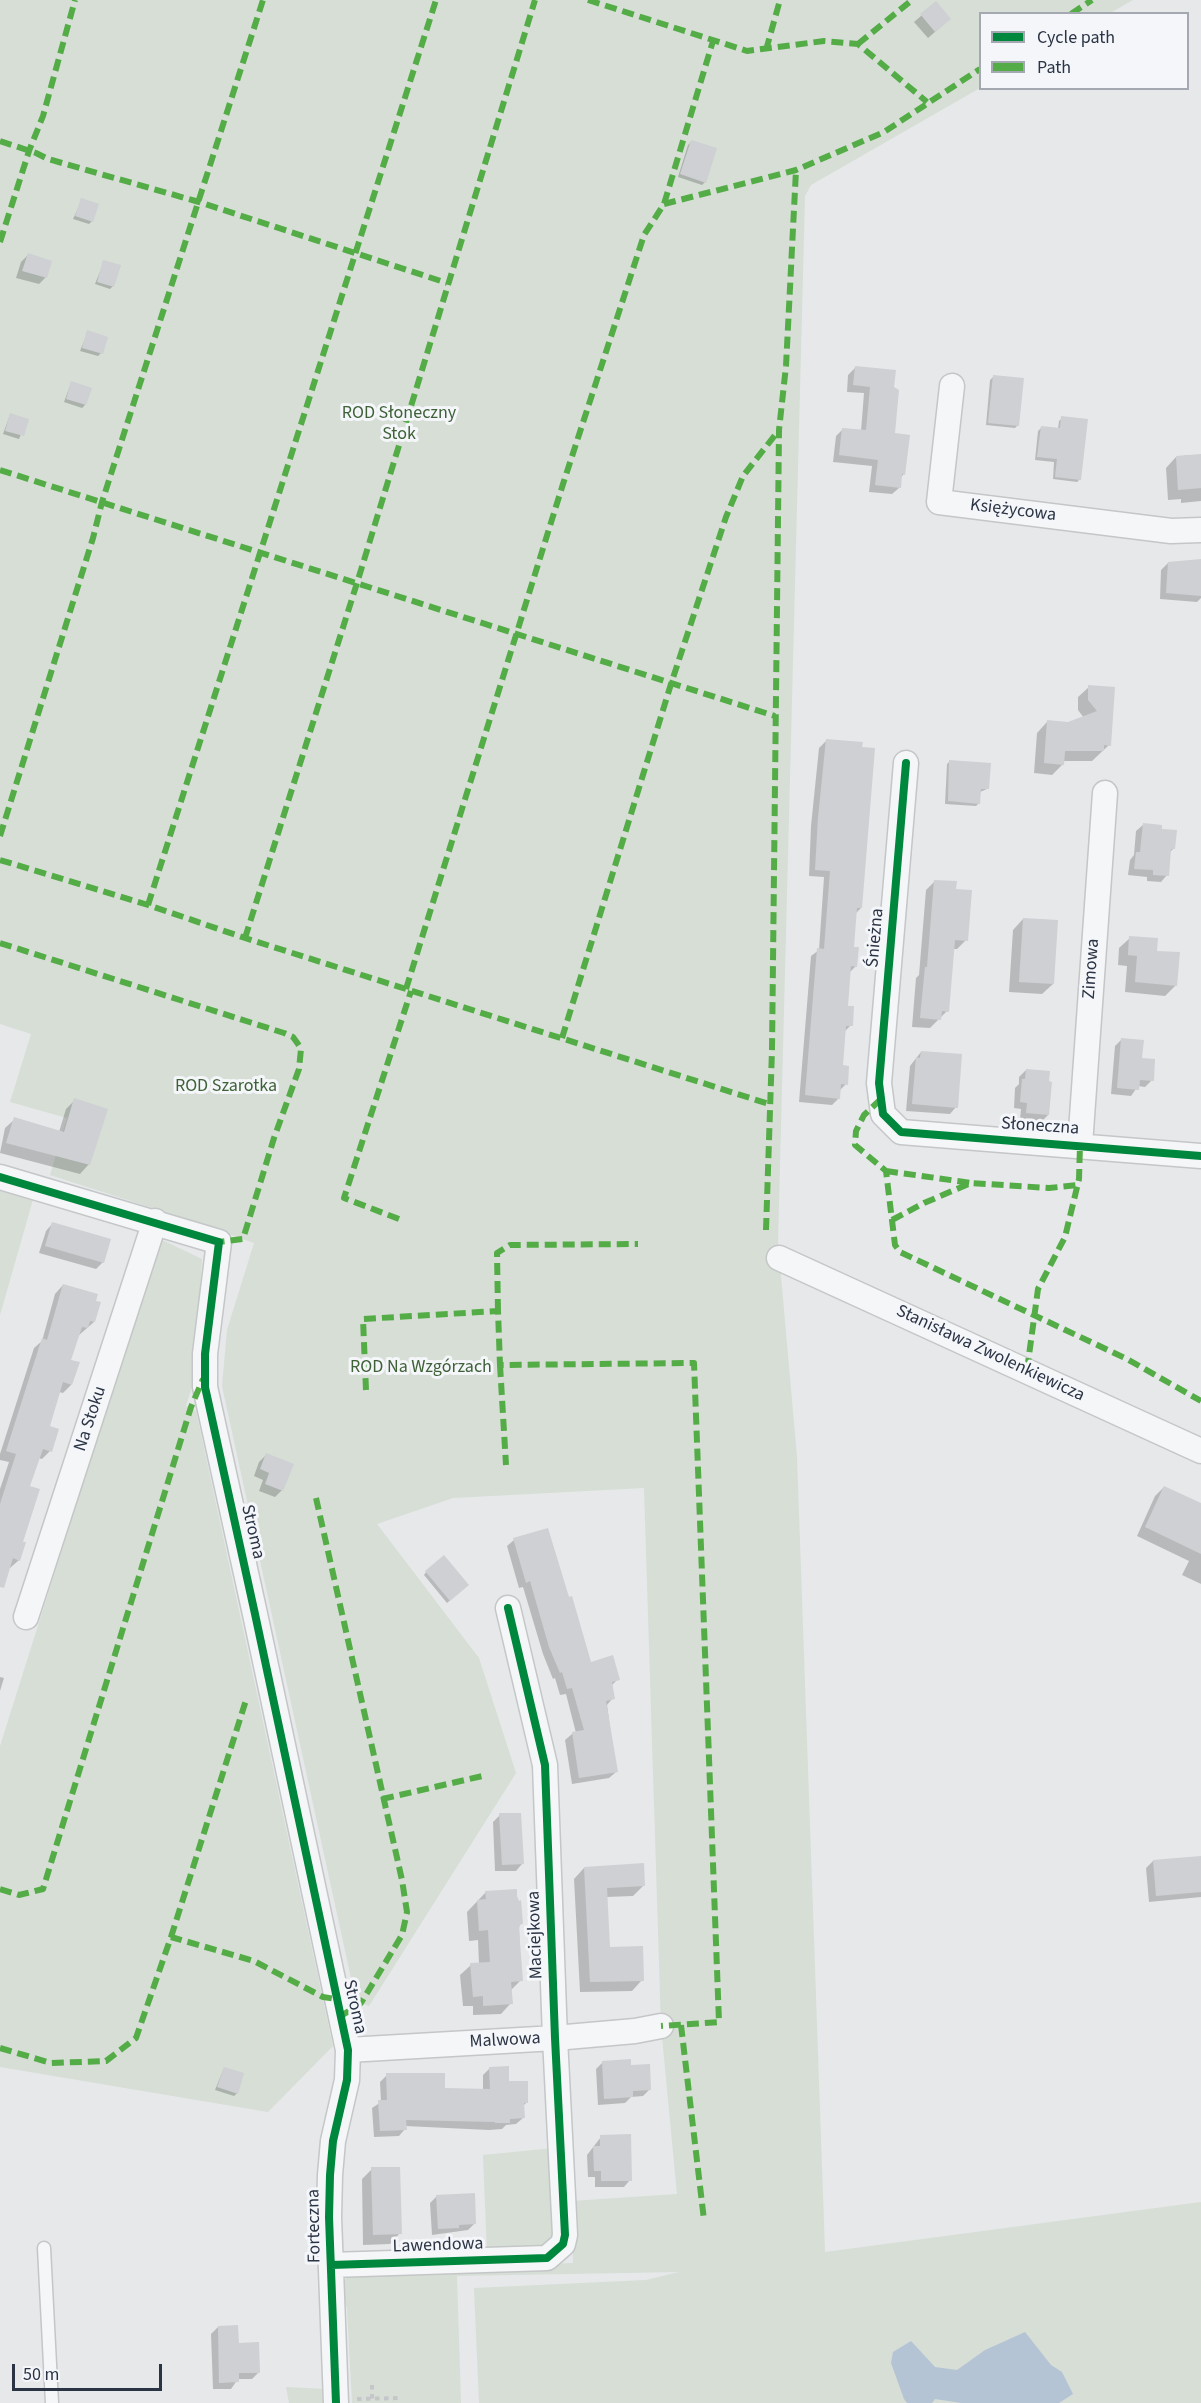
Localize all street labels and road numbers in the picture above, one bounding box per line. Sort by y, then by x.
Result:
street label: Księżycowa [969,495,1057,527]
street label: Śnieżna [863,907,889,969]
street label: Zimowa [1079,938,1105,1000]
street label: Słoneczna [1000,1113,1080,1141]
street label: Stanisława Zwolenkiewicza [892,1301,1088,1407]
street label: Na Stoku [70,1384,112,1454]
street label: Stroma [235,1503,269,1561]
street label: Maciejkowa [524,1891,548,1979]
street label: Stroma [337,1978,371,2036]
street label: Malwowa [469,2028,541,2054]
street label: Forteczna [304,2189,326,2263]
street label: Lawendowa [392,2234,484,2258]

